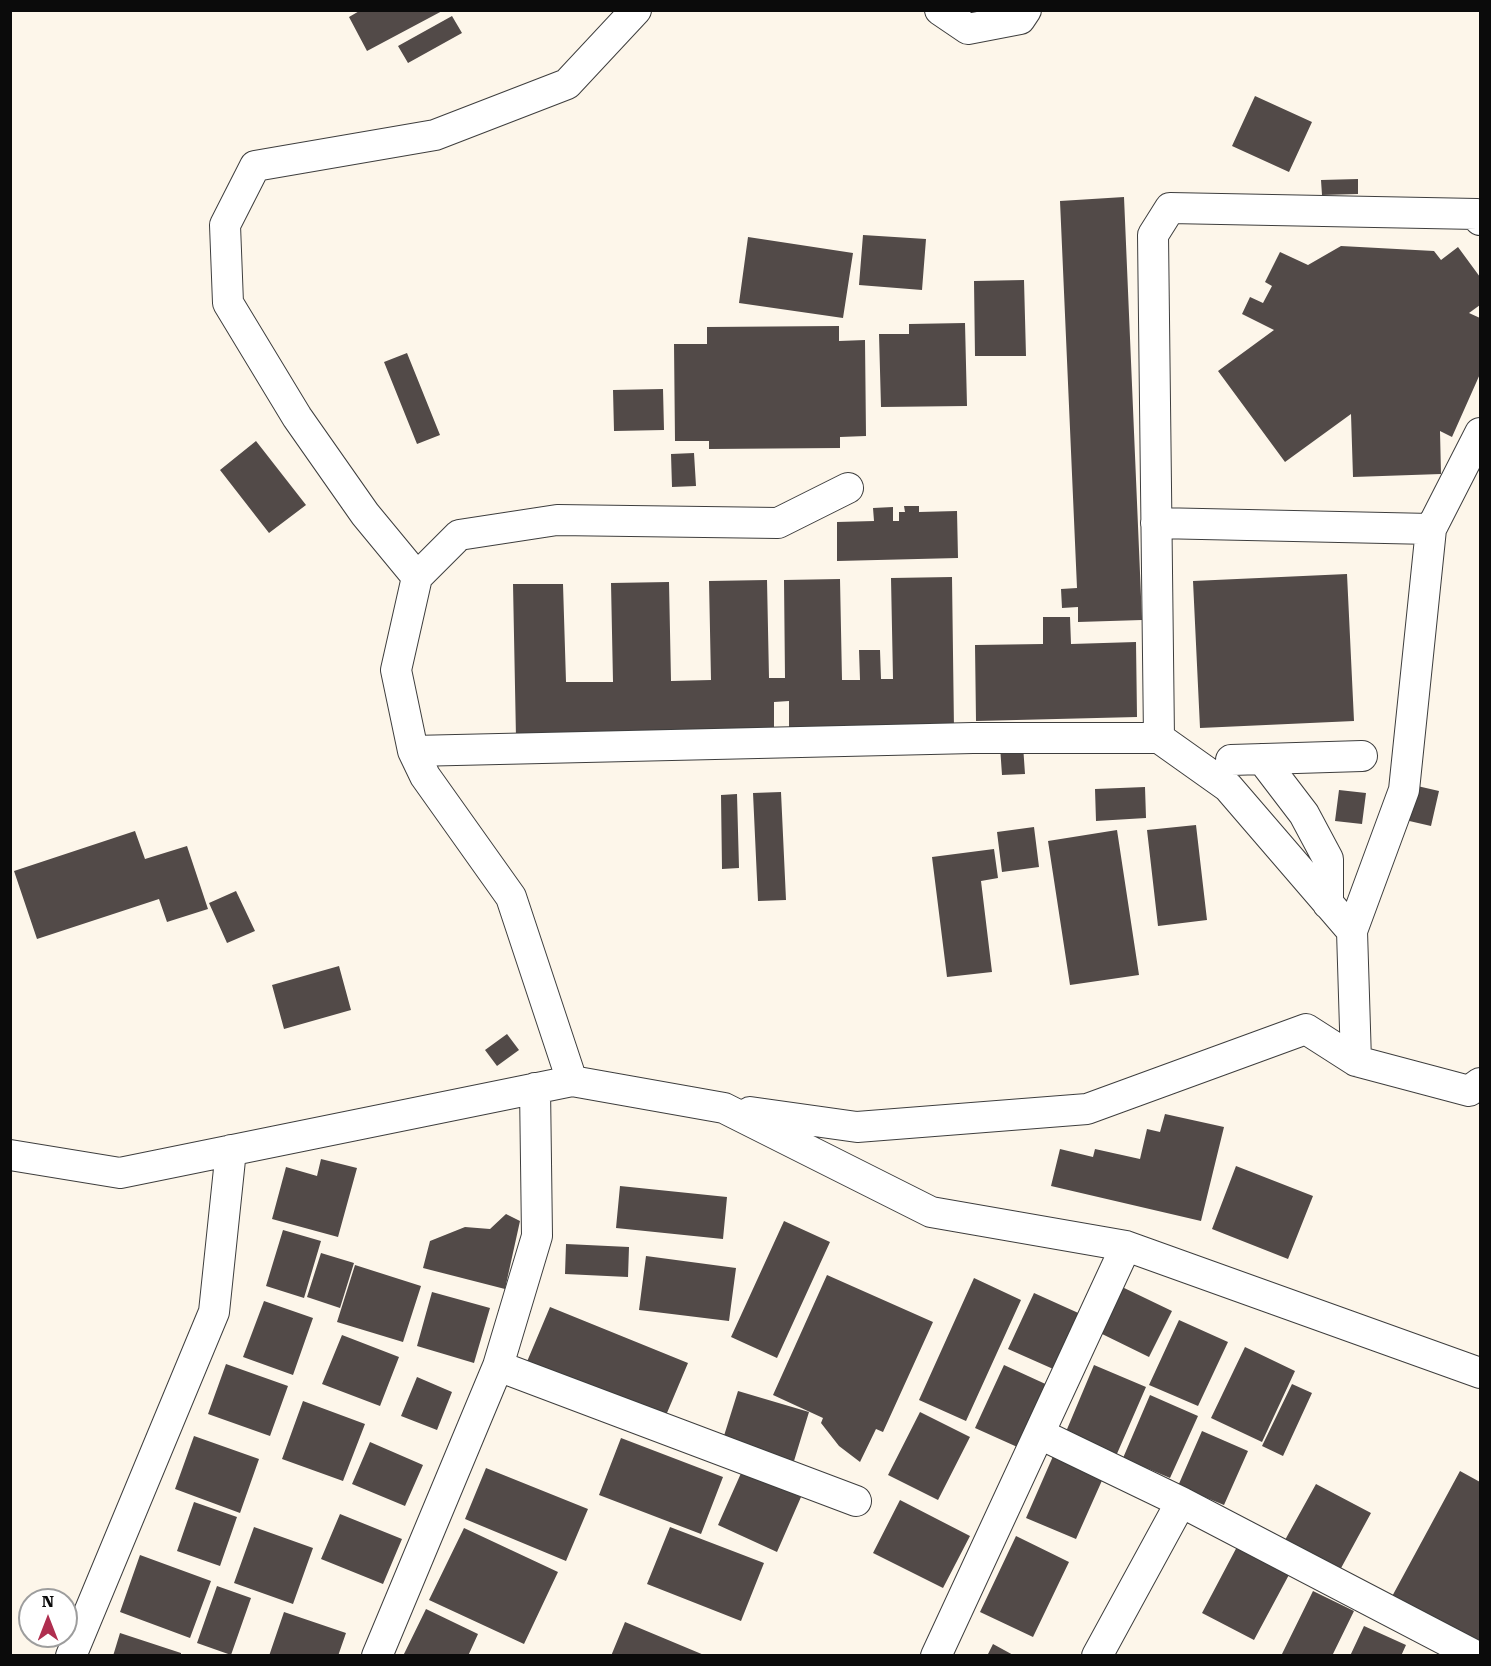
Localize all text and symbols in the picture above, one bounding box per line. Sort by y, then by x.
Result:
north arrow [18,1588,78,1648]
text: N [42,1592,54,1611]

